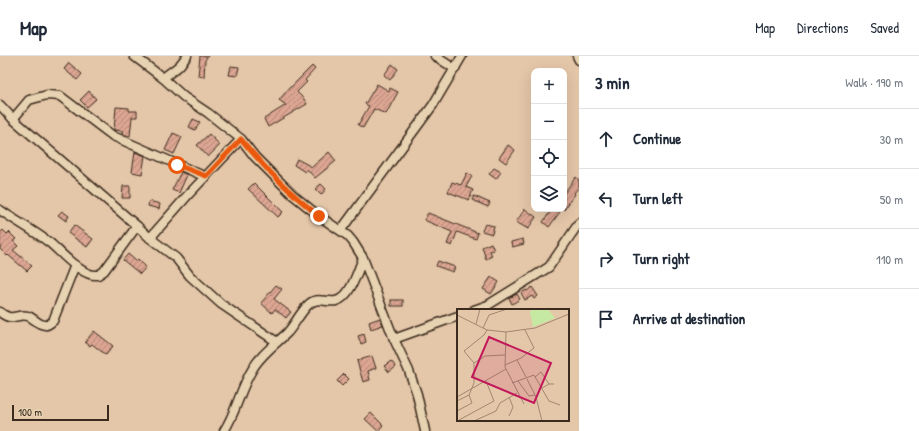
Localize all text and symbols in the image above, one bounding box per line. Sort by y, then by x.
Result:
text: Map [20,15,47,41]
text: Map [755,18,775,37]
text: Directions [797,18,848,37]
text: Saved [870,18,899,37]
map controls [531,68,567,212]
button: + [531,68,567,104]
text: 3 min [595,71,630,94]
text: Walk · 190 m [845,73,903,91]
button: − [531,104,567,140]
icon: ahead [595,128,617,150]
text: Continue [633,128,681,149]
text: 30 m [880,130,903,148]
button: locate [531,140,567,176]
route start [168,156,186,174]
button: layers [531,176,567,212]
icon: left [595,188,617,210]
text: Turn left [633,188,683,209]
text: 50 m [880,190,903,208]
route end [310,207,328,225]
icon: right [595,248,617,270]
text: Turn right [633,248,689,269]
text: 110 m [876,250,903,268]
icon: arrive [595,308,617,330]
text: Arrive at destination [633,308,745,329]
inset map [457,309,569,421]
scale bar [12,403,109,422]
text: 100 m [18,405,42,419]

